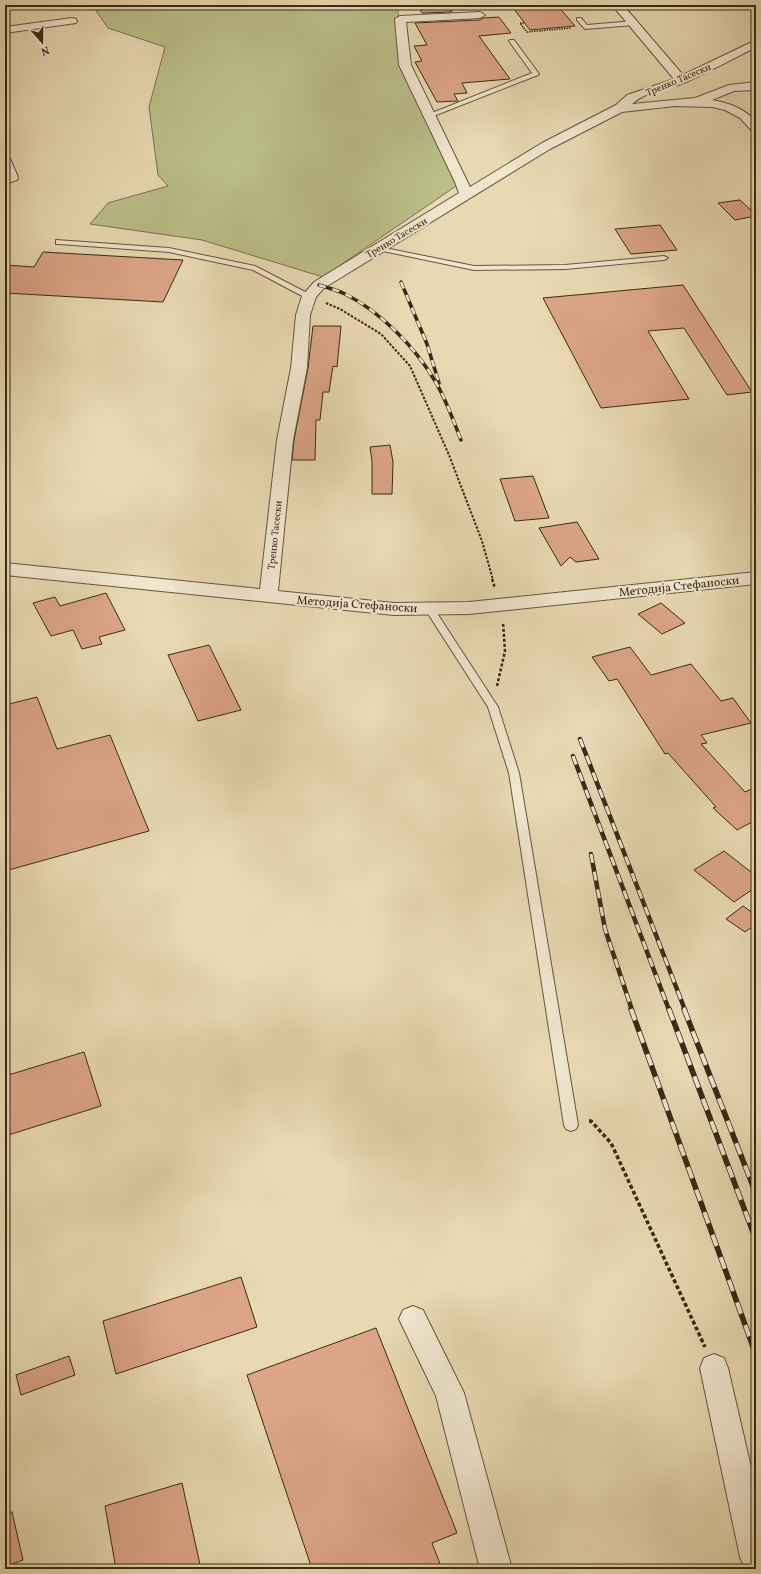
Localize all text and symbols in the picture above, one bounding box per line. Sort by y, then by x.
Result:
north arrow [22,22,62,62]
text: N [39,42,51,58]
street label: Тренко Тасески [644,60,713,100]
street label: Тренко Тасески [363,214,430,262]
street label: Тренко Тасески [264,500,286,570]
street label: Методија Стефаноски [618,573,740,601]
street label: Методија Стефаноски [296,593,418,617]

